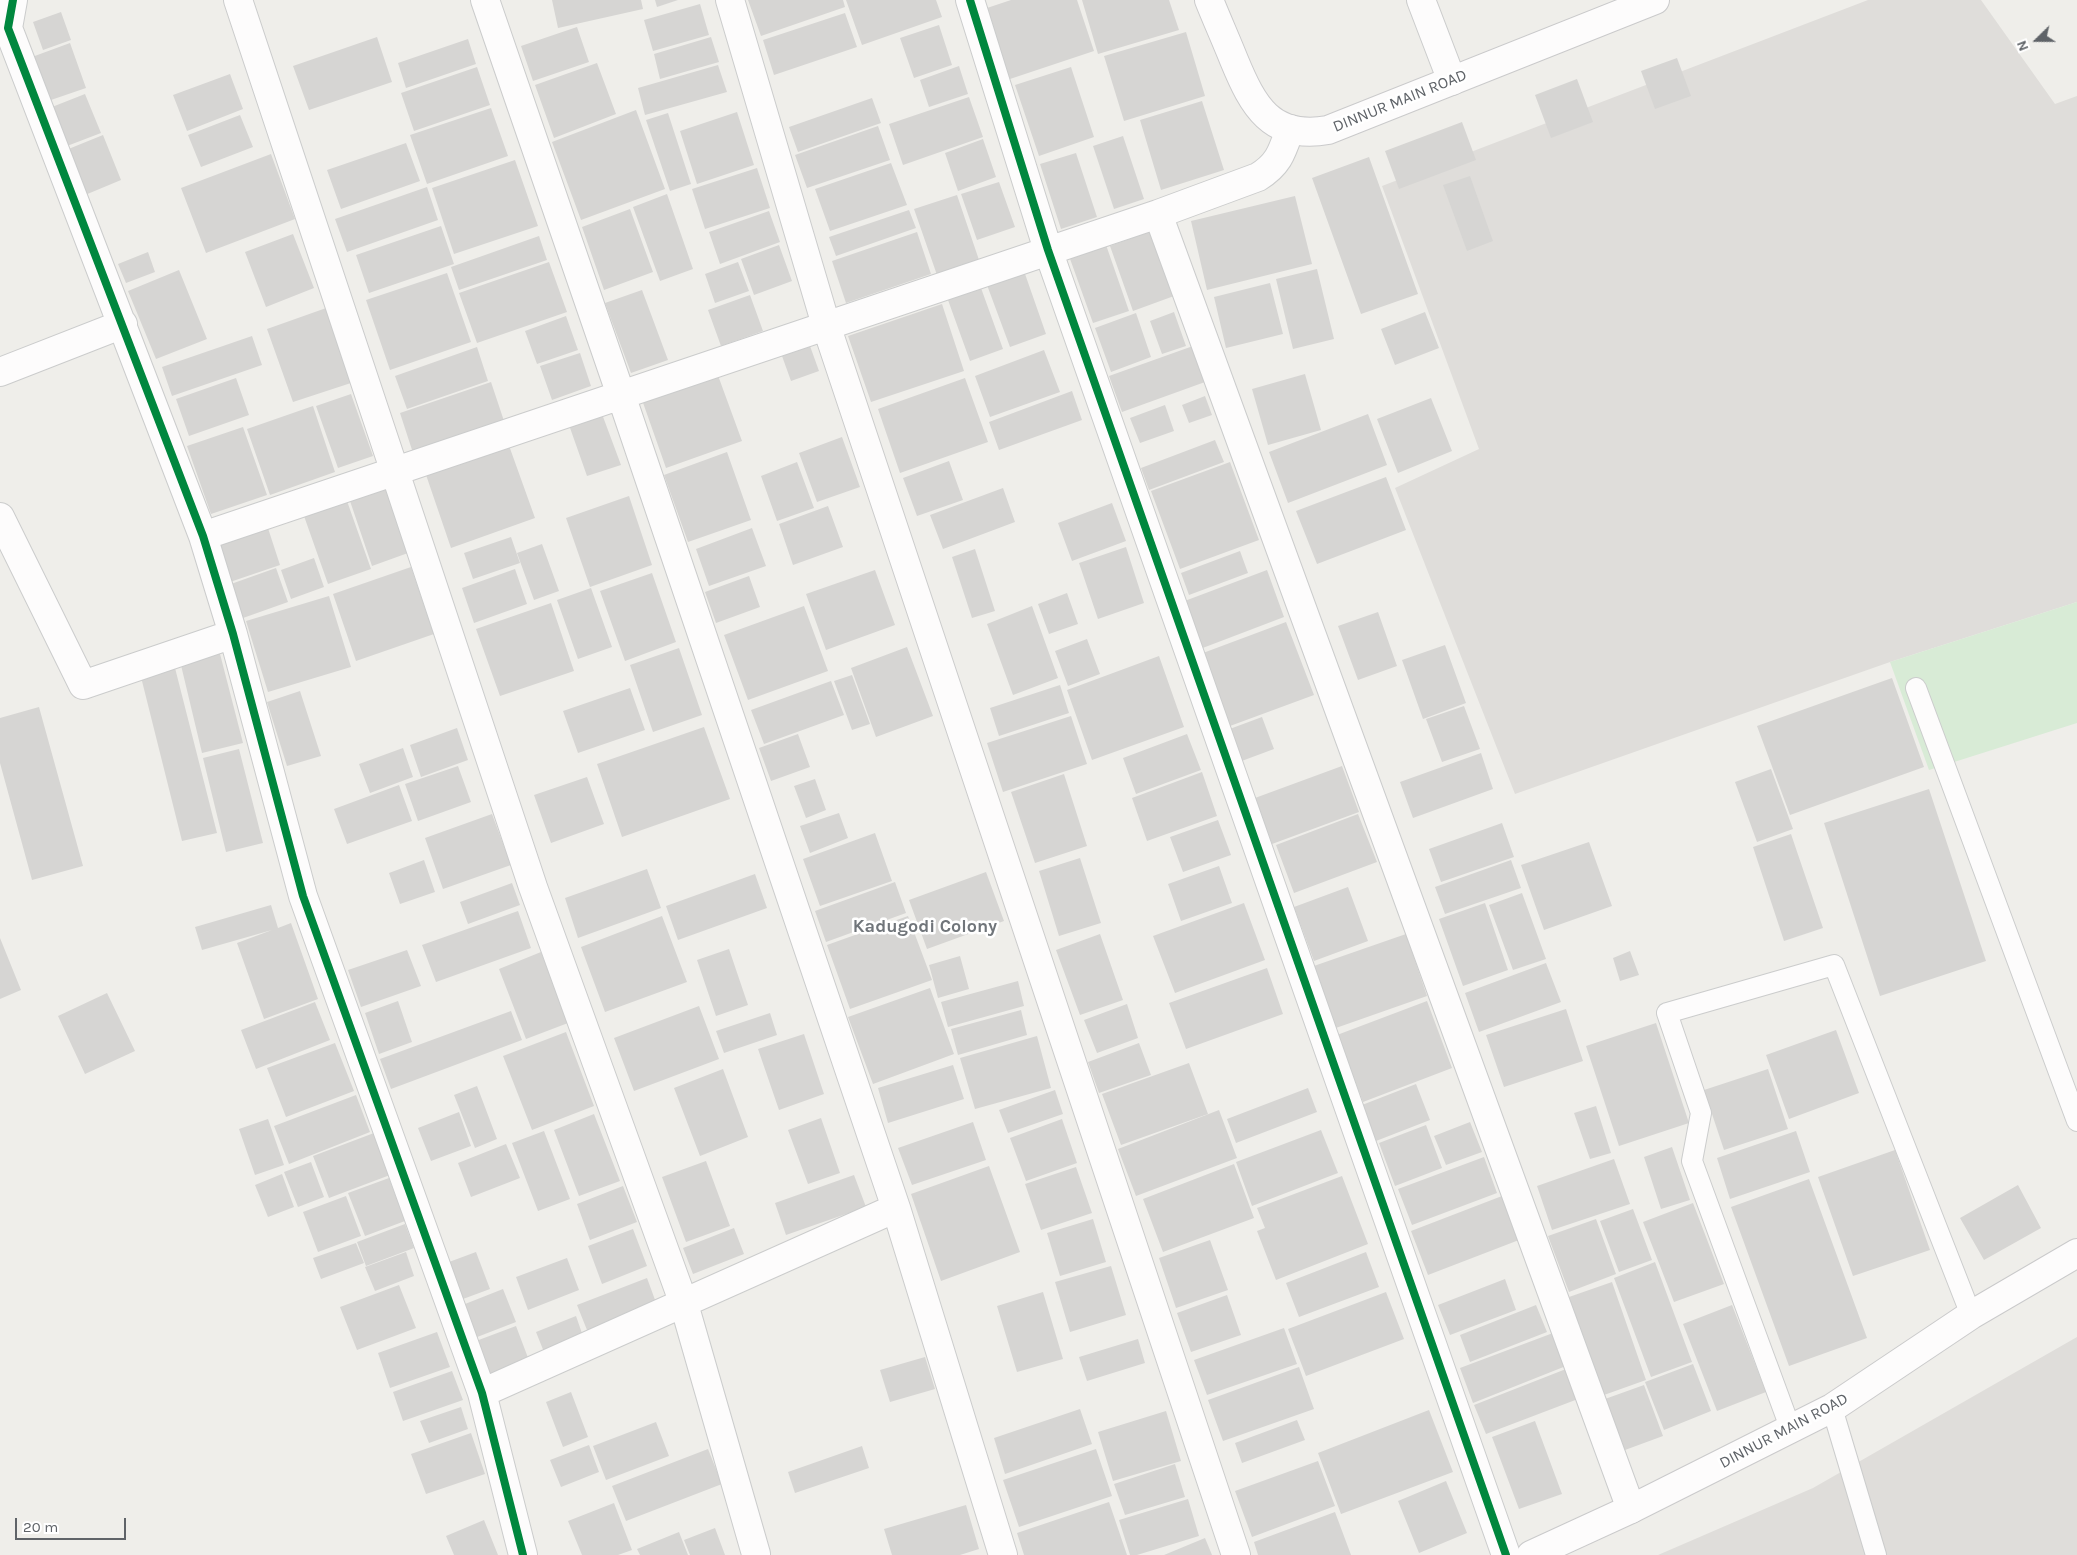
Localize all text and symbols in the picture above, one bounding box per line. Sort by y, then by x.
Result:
north arrow [2012,15,2062,65]
text: N [2013,38,2032,54]
street label: DINNUR MAIN ROAD [1330,65,1470,137]
district label: Kadugodi Colony [853,916,997,938]
street label: DINNUR MAIN ROAD [1716,1389,1852,1473]
scale bar [18,1508,129,1540]
text: 20 m [23,1518,58,1536]

